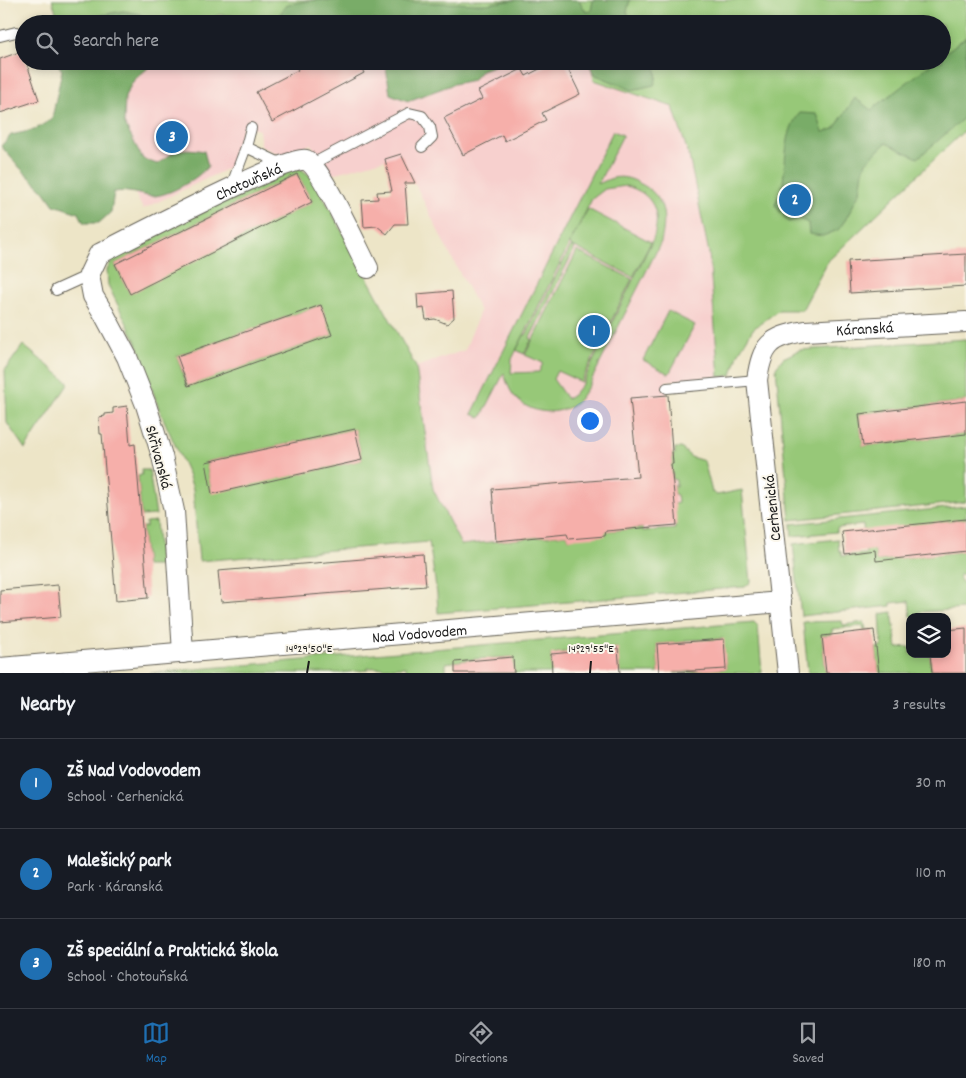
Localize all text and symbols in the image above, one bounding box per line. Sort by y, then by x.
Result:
search box [15,15,951,70]
icon: search [33,29,61,57]
text: Search here [73,29,159,56]
pin: 3 [156,118,188,156]
street label: Chotouňská [212,158,286,208]
pin: 2 [779,181,811,219]
pin: 1 [578,312,610,350]
street label: Káranská [835,317,894,343]
your location [577,408,603,434]
street label: Skřivanská [138,423,177,492]
street label: Cerhenická [759,473,788,542]
map controls [906,613,951,658]
button: layers [906,613,951,658]
street label: Nad Vodovodem [371,620,468,651]
text: 14°29'50"E [286,641,333,658]
text: 14°29'55"E [568,641,614,658]
text: Nearby [20,691,75,721]
text: 3 results [892,694,946,717]
text: ZŠ Nad Vodovodem [67,759,201,786]
text: 1 [34,772,38,795]
text: 30 m [916,772,946,795]
text: School · Cerhenická [67,786,183,809]
text: Malešický park [67,849,172,876]
text: 2 [33,862,40,885]
text: 110 m [916,862,946,885]
text: Park · Káranská [67,876,163,899]
text: ZŠ speciální a Praktická škola [67,939,278,966]
text: 3 [32,952,40,975]
text: 180 m [913,952,946,975]
text: School · Chotouňská [67,966,188,989]
tab: Map [142,1019,170,1069]
tab: Directions [455,1019,508,1069]
tab: Saved [792,1019,824,1069]

